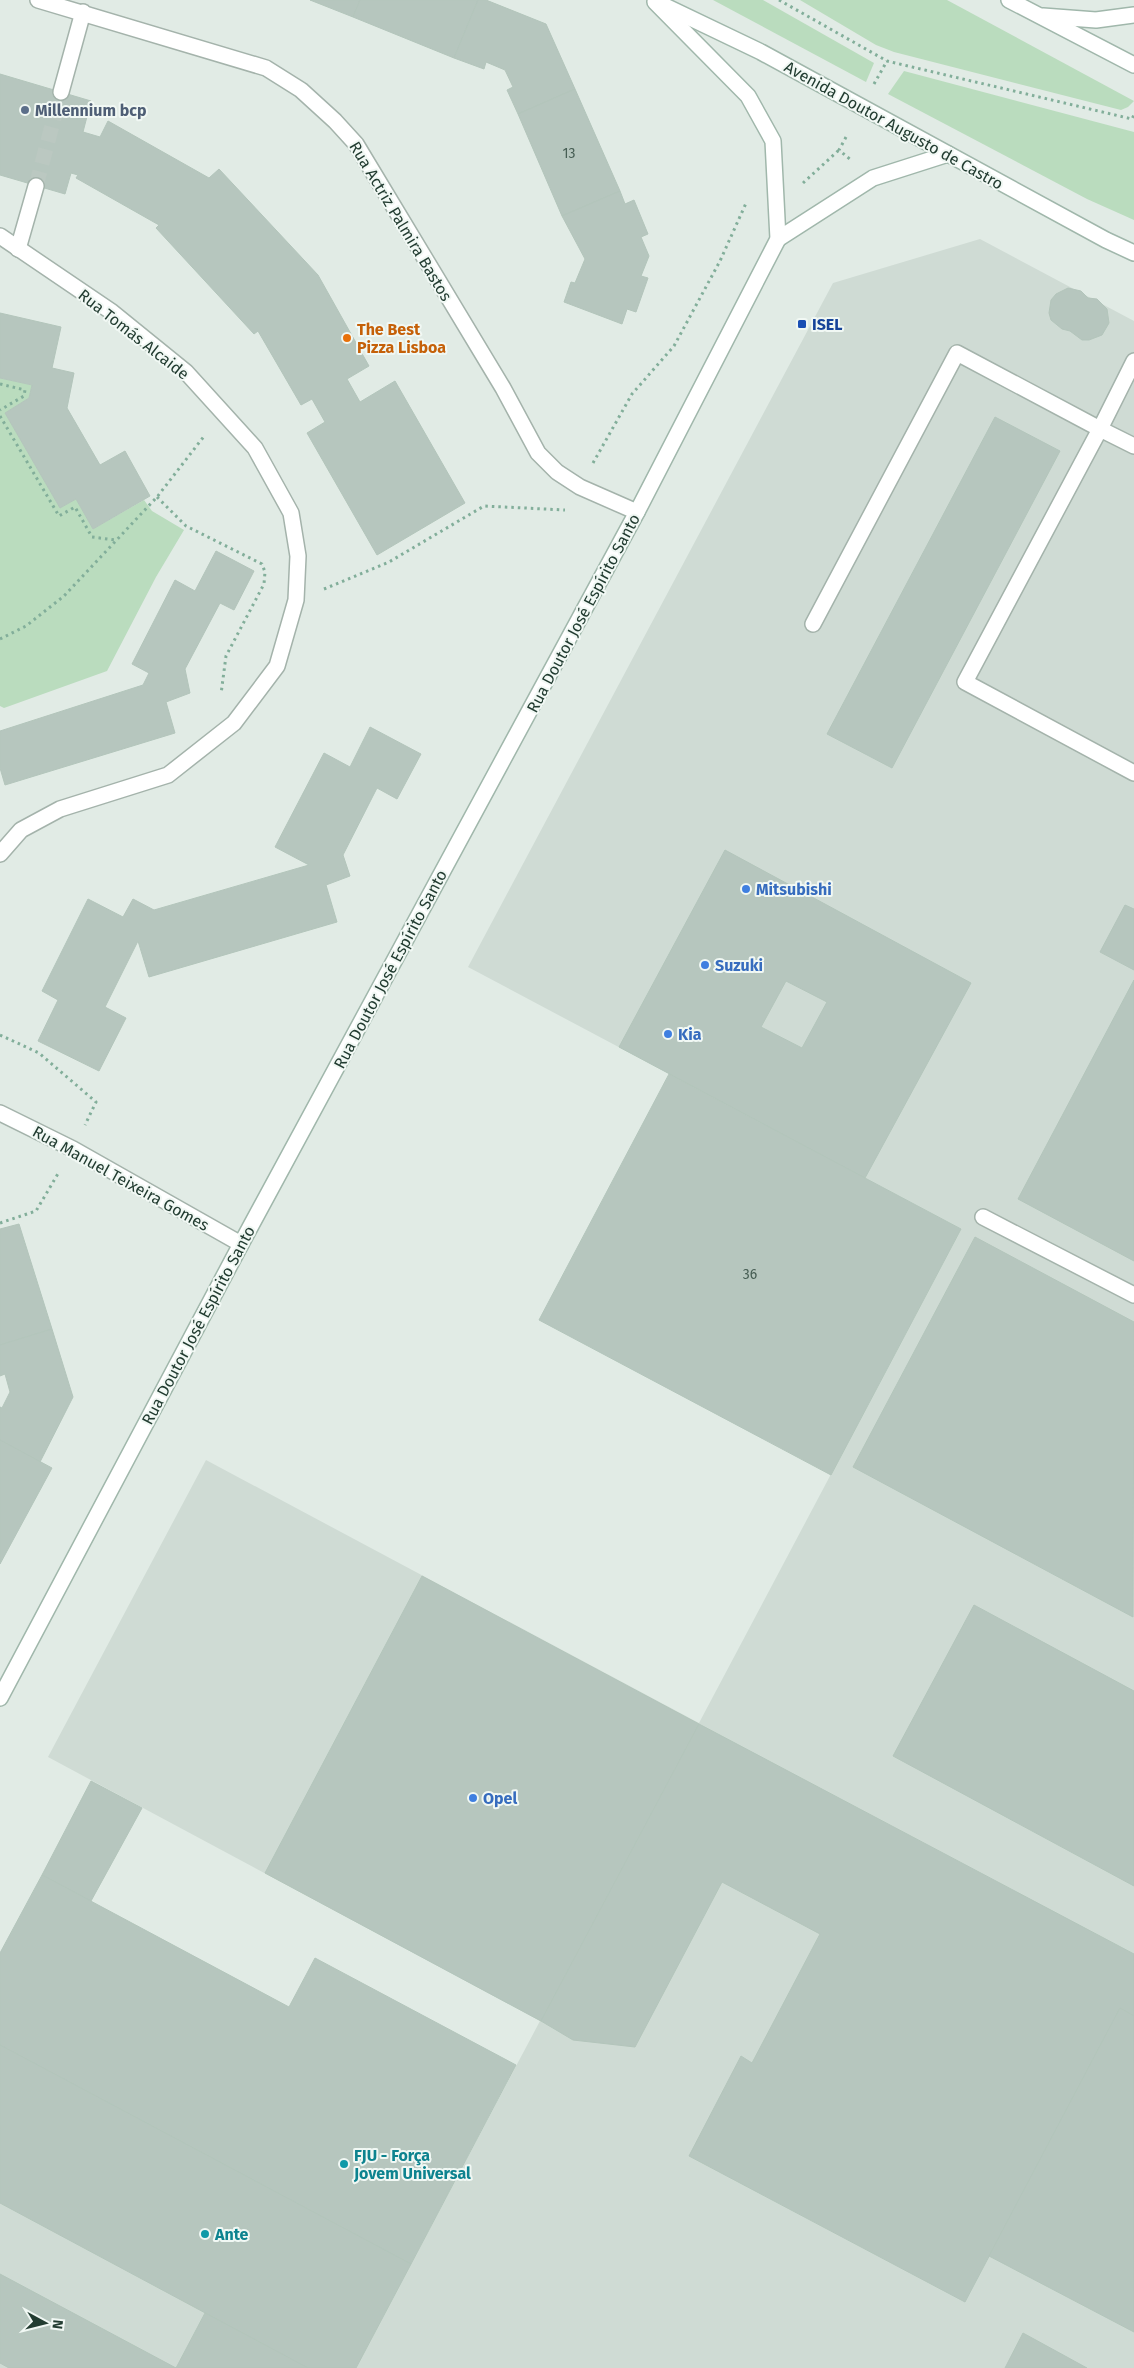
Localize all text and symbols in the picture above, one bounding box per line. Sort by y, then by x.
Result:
street label: Avenida Doutor Augusto de Castro [781,57,1006,194]
place label: Millennium bcp [35,101,147,120]
marker: Millennium bcp [19,104,31,116]
street label: Rua Actriz Palmira Bastos [345,138,456,305]
house number: 13 [562,145,576,162]
street label: Rua Tomás Alcaide [74,285,193,384]
place label: ISEL [812,315,842,334]
marker: ISEL [796,318,808,330]
place label: The Best Pizza Lisboa [357,320,446,357]
marker: The Best Pizza Lisboa [341,332,353,344]
street label: Rua Doutor José Espírito Santo [523,511,644,716]
street label: Rua Doutor José Espírito Santo [330,867,451,1072]
place label: Mitsubishi [756,880,832,899]
marker: Mitsubishi [740,883,752,895]
place label: Suzuki [715,956,763,975]
marker: Suzuki [699,959,711,971]
place label: Kia [678,1025,702,1044]
marker: Kia [662,1028,674,1040]
street label: Rua Manuel Teixeira Gomes [29,1122,212,1235]
street label: Rua Doutor José Espírito Santo [138,1223,259,1428]
house number: 36 [743,1266,757,1283]
place label: Opel [483,1789,517,1808]
marker: Opel [467,1792,479,1804]
place label: FJU - Força Jovem Universal [353,2146,471,2183]
marker: FJU - Força Jovem Universal [338,2158,350,2170]
place label: Ante [214,2225,249,2244]
marker: Ante [199,2228,211,2240]
north arrow [20,2298,70,2348]
text: N [48,2319,66,2330]

